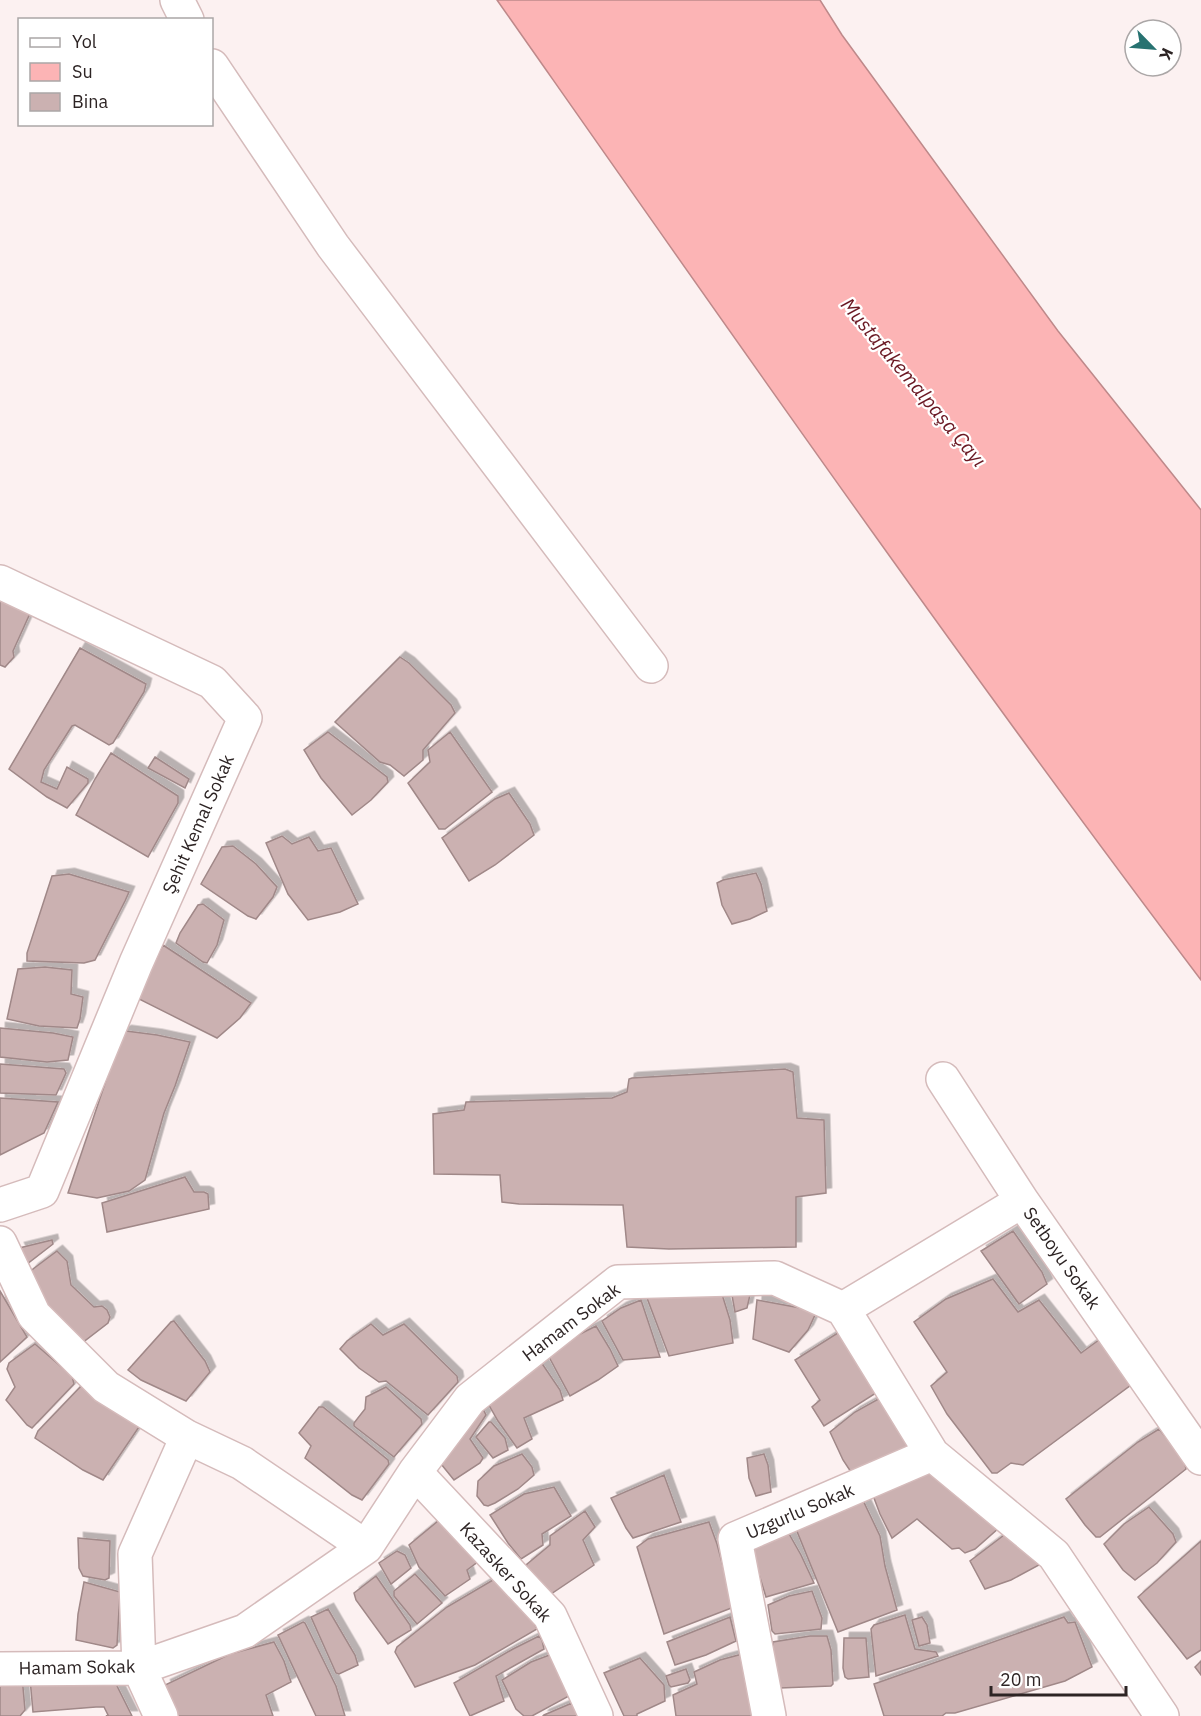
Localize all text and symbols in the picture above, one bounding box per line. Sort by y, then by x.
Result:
legend [18,18,213,126]
north arrow [1123,18,1183,78]
text: Yol [72,30,97,53]
text: K [1155,45,1178,64]
text: Su [72,60,93,83]
text: Bina [72,90,108,113]
water label: Mustafakemalpaşa Çayı [835,292,993,472]
street label: Şehit Kemal Sokak [157,750,239,897]
street label: Setboyu Sokak [1018,1202,1106,1314]
street label: Hamam Sokak [517,1277,625,1366]
street label: Uzgurlu Sokak [742,1478,858,1544]
street label: Kazasker Sokak [455,1517,557,1627]
street label: Hamam Sokak [18,1654,136,1680]
scale bar [991,1659,1126,1697]
text: 20 m [1000,1668,1042,1691]

